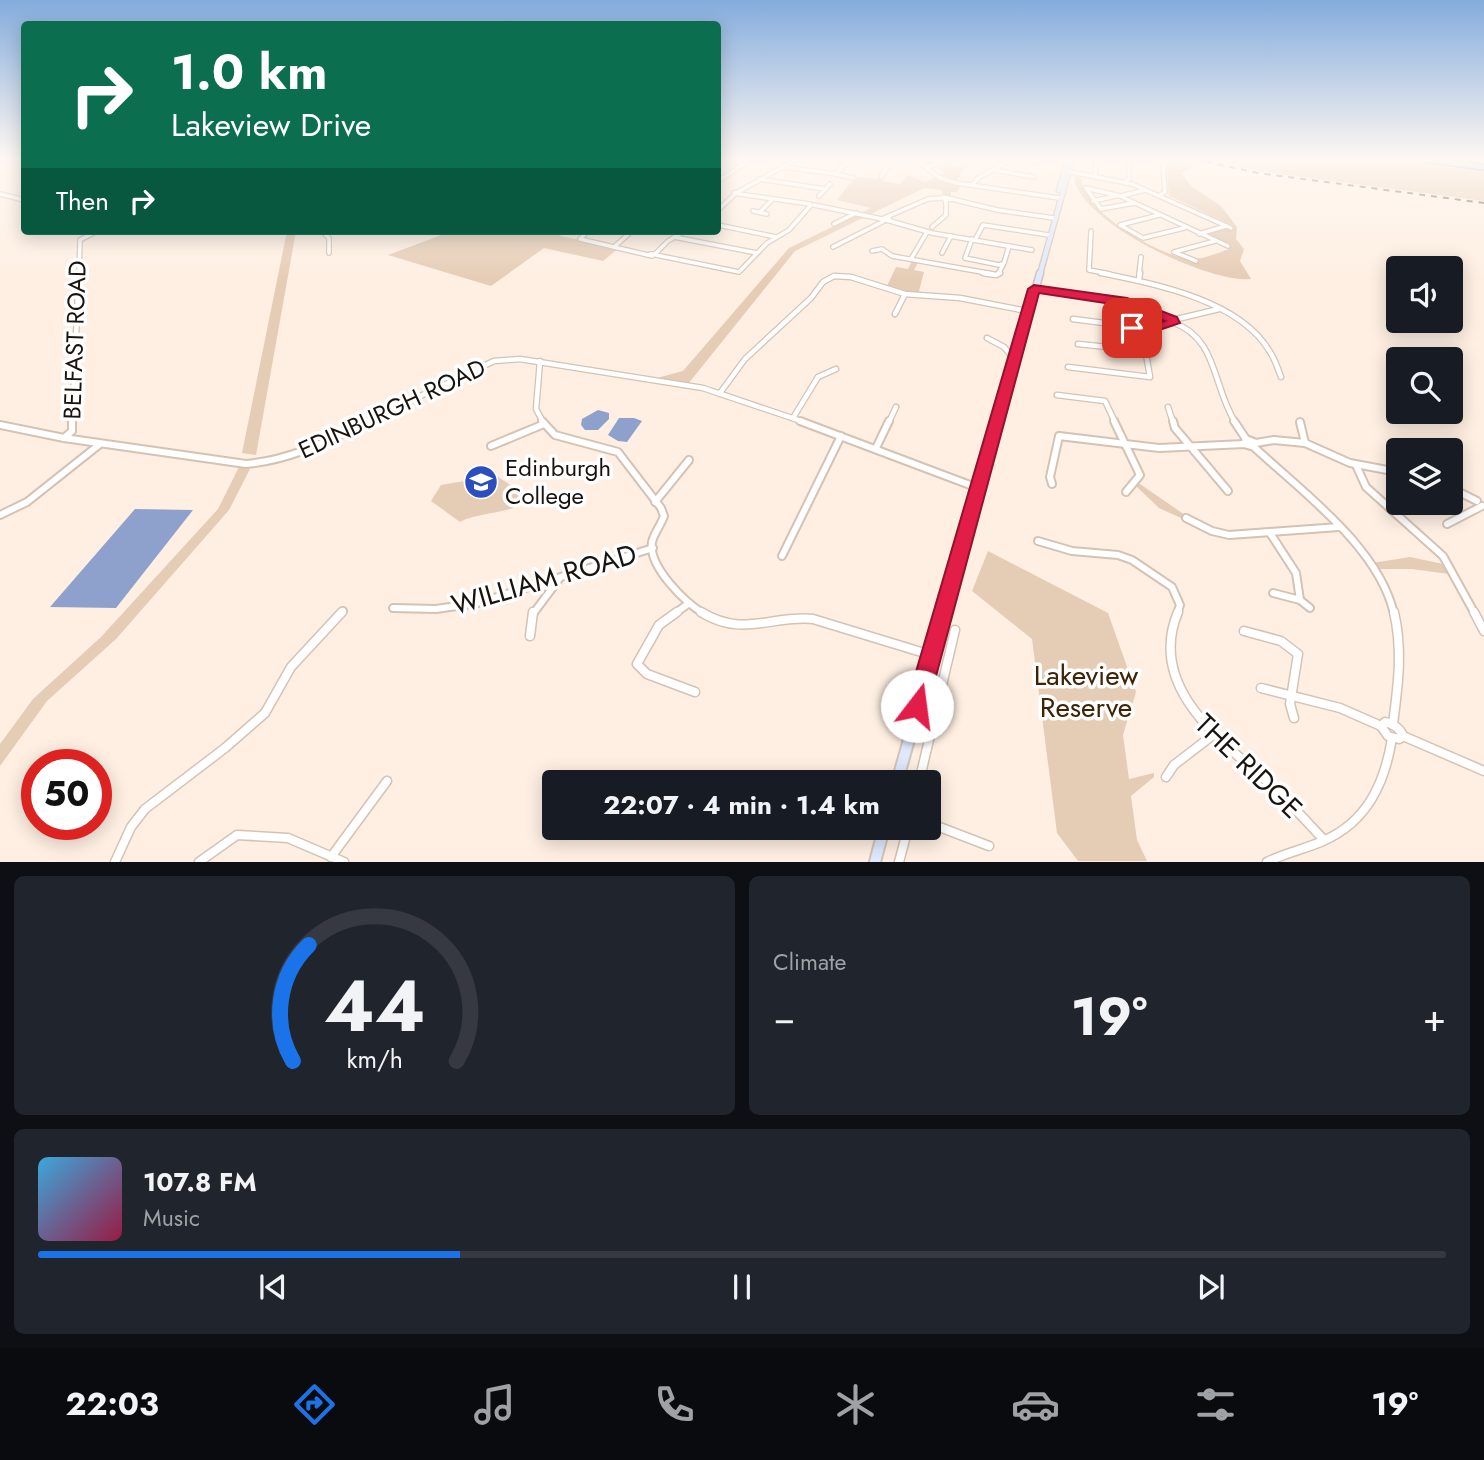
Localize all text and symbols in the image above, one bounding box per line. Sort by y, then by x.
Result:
text: 1.0 km [171,37,327,107]
icon: right [56,49,147,140]
text: Lakeview Drive [171,102,371,148]
text: Then [56,182,109,220]
icon: right [123,182,161,220]
map controls [1386,256,1463,515]
button: sound [1386,256,1463,333]
street label: BELFAST ROAD [54,260,95,420]
pin [1102,298,1162,358]
icon: arrive [1113,309,1151,347]
button: search [1386,347,1463,424]
street label: EDINBURGH ROAD [293,350,491,467]
button: layers [1386,438,1463,515]
place label: Edinburgh College [505,450,611,513]
school or university icon: Edinburgh College [462,463,500,501]
street label: WILLIAM ROAD [447,533,641,625]
park label: Lakeview Reserve [1034,655,1138,728]
position arrow [880,669,954,743]
street label: THE RIDGE [1186,705,1312,828]
speed limit sign: 50 [21,749,112,840]
text: 22:07 · 4 min · 1.4 km [603,786,880,824]
text: Climate [773,945,846,979]
text: 44 [324,954,425,1059]
text: 19° [1071,979,1147,1055]
text: − [773,990,795,1045]
text: + [1423,990,1446,1045]
text: km/h [346,1041,403,1077]
text: 107.8 FM [143,1163,257,1201]
text: Music [143,1201,200,1235]
icon: previous [254,1268,292,1306]
icon: pause [723,1268,761,1306]
icon: next [1192,1268,1230,1306]
icon: directions [290,1380,339,1429]
icon: music [470,1380,519,1429]
icon: phone [650,1380,699,1429]
icon: climate [831,1380,880,1429]
icon: car [1011,1380,1060,1429]
icon: filters [1191,1380,1240,1429]
text: 22:03 [66,1381,159,1427]
text: 19° [1371,1381,1418,1427]

